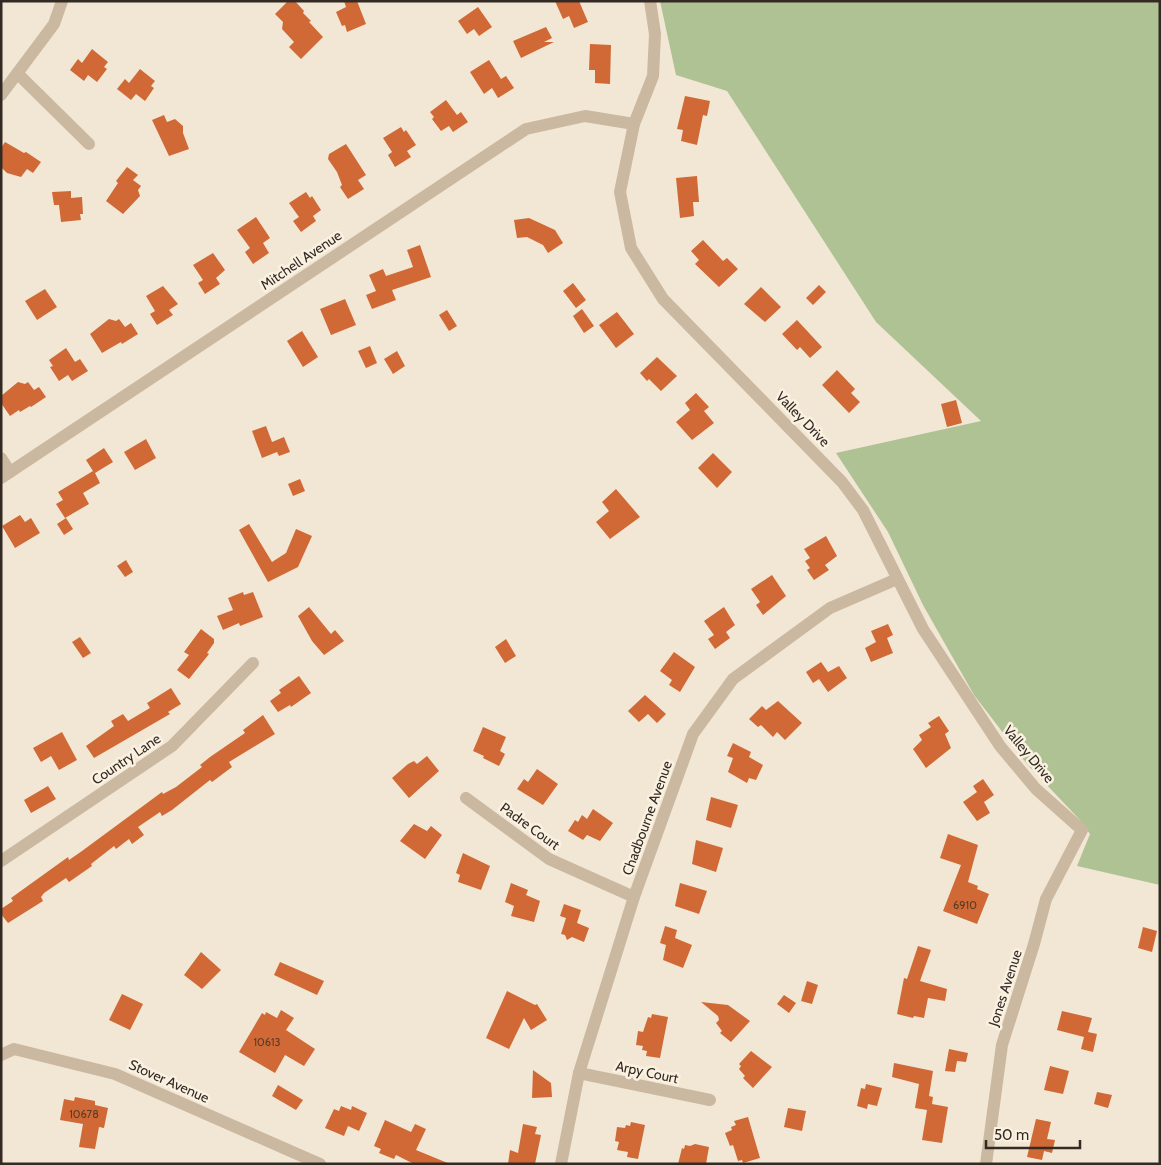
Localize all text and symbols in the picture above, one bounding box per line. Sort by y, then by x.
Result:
street label: Mitchell Avenue [257,226,345,294]
street label: Valley Drive [772,388,834,450]
street label: Valley Drive [1000,721,1058,787]
street label: Country Lane [88,729,164,789]
street label: Chadbourne Avenue [618,758,676,878]
street label: Padre Court [497,798,564,854]
house number: 6910 [953,898,977,912]
street label: Jones Avenue [984,947,1026,1029]
house number: 10613 [254,1035,281,1049]
street label: Stover Avenue [126,1055,212,1107]
street label: Arpy Court [614,1057,680,1087]
house number: 10678 [69,1107,99,1121]
scale bar [986,1118,1080,1150]
text: 50 m [994,1126,1029,1144]

